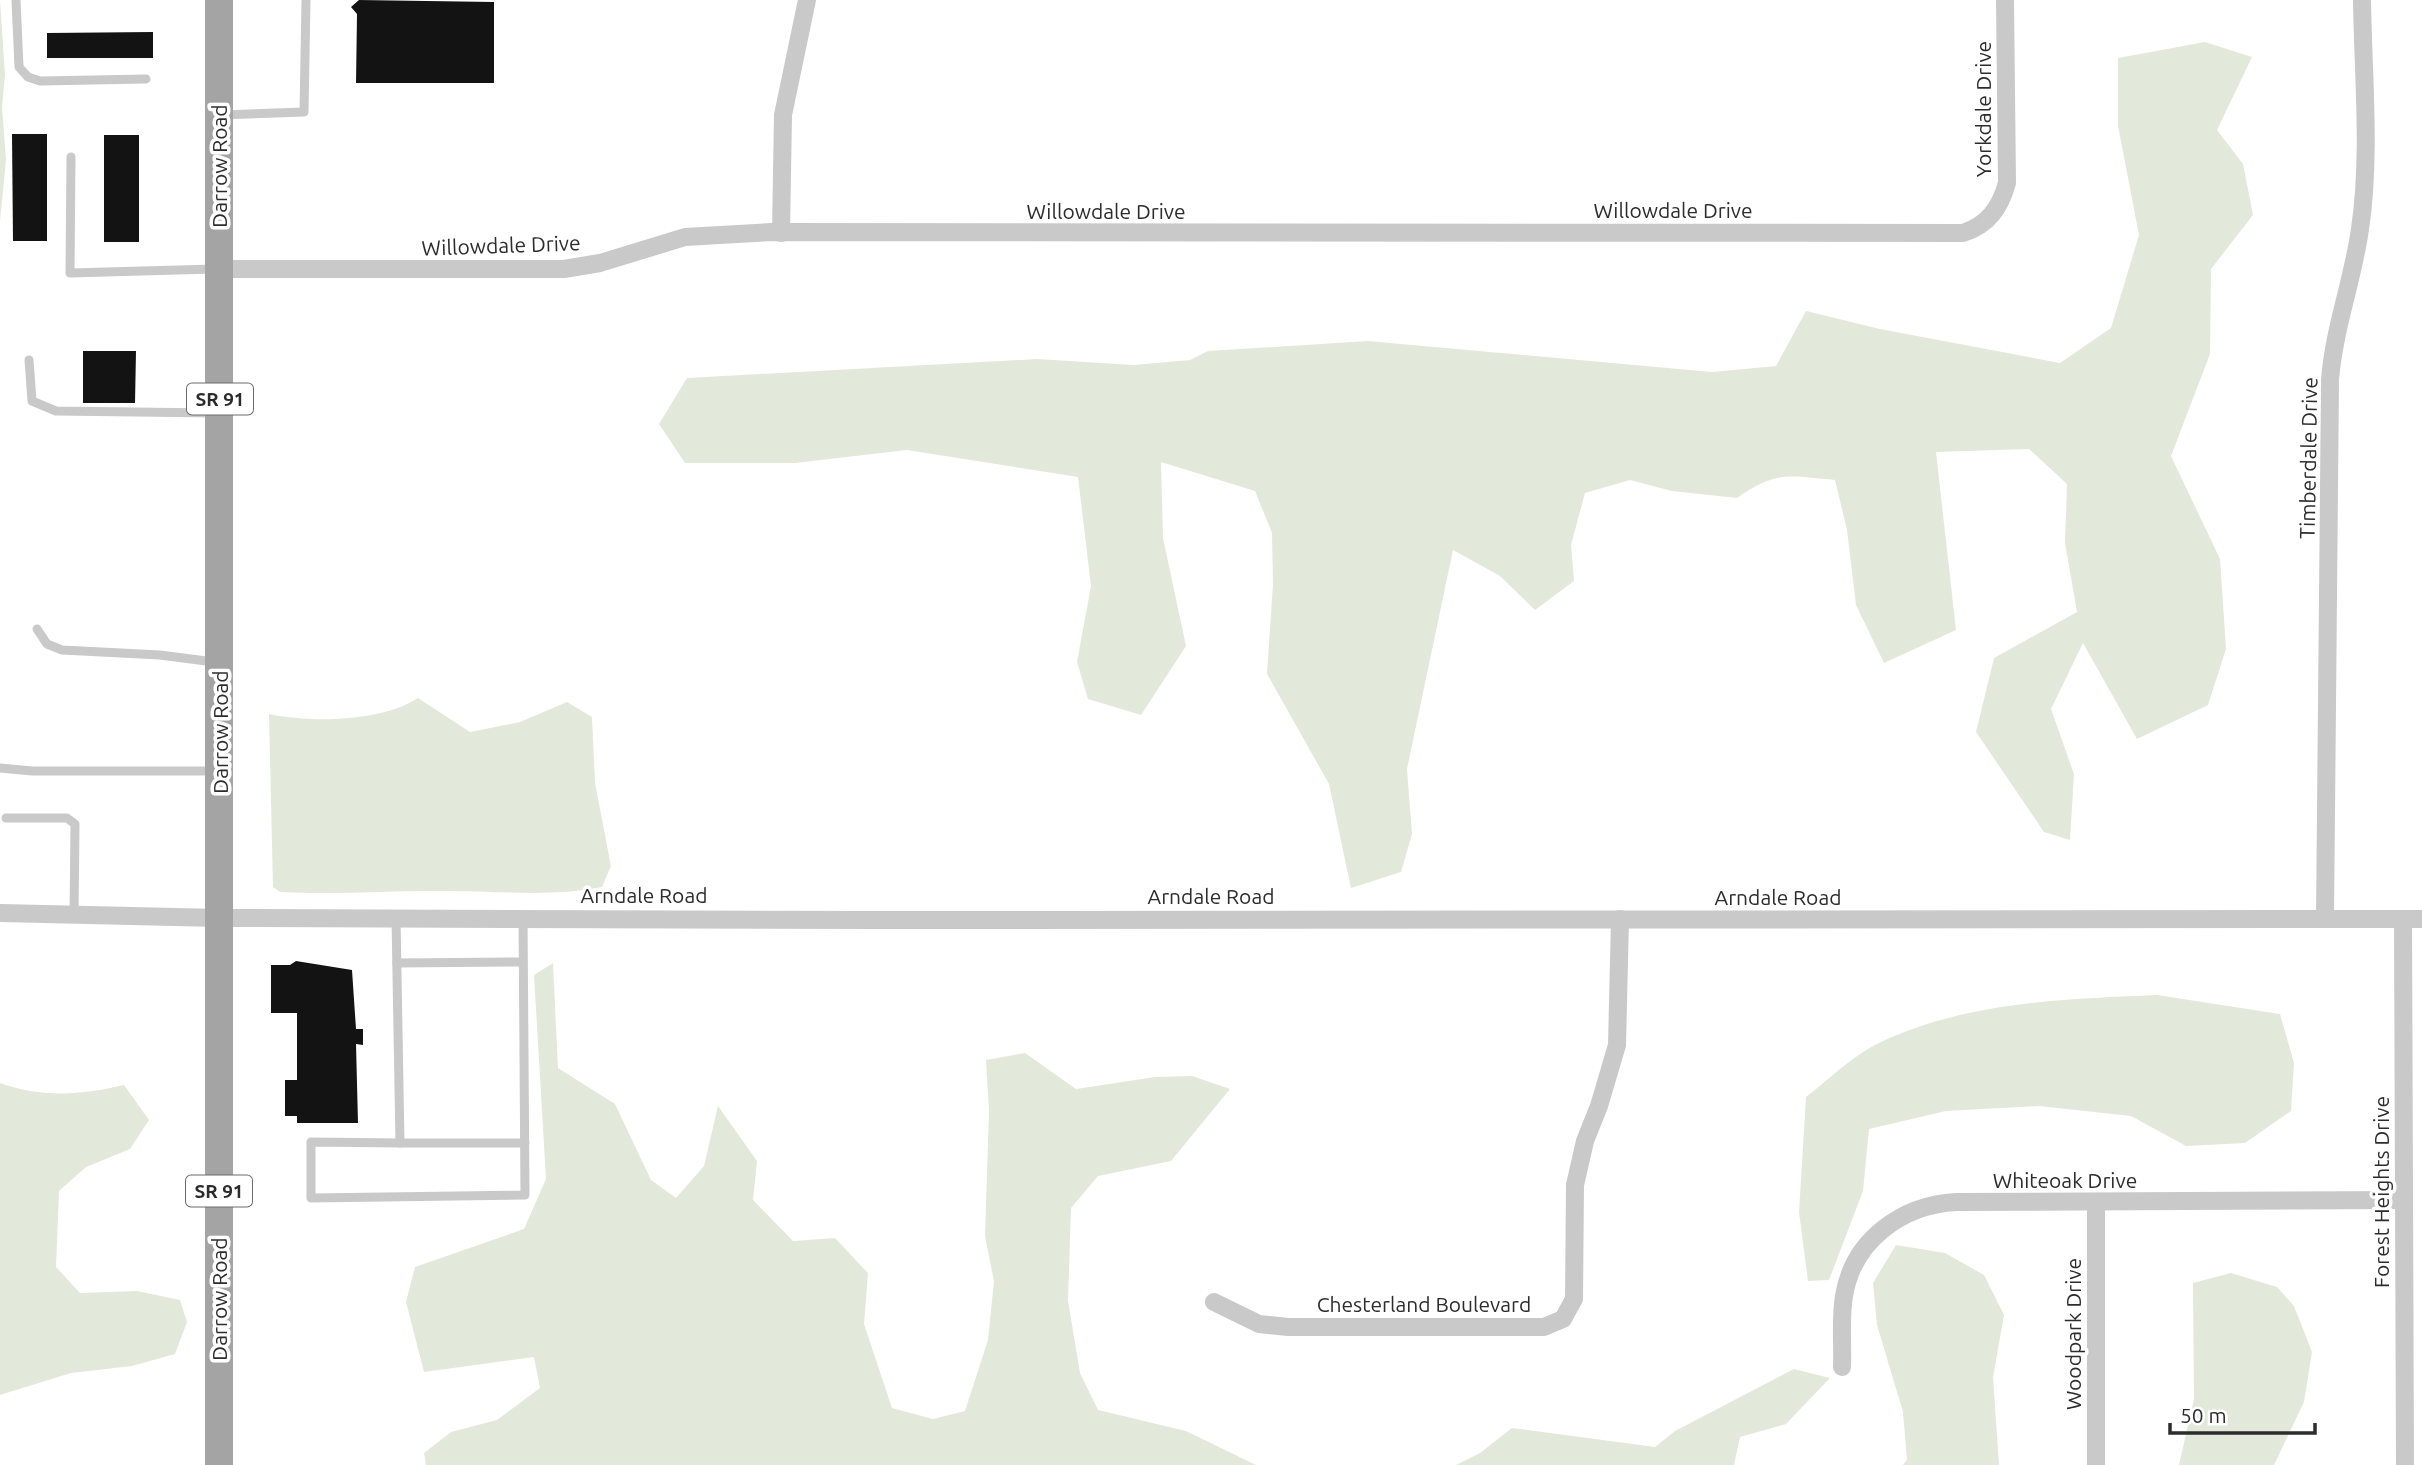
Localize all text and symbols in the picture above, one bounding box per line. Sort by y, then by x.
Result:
street label: Yorkdale Drive [1971,41,1995,177]
street label: Darrow Road [207,104,231,228]
street label: Willowdale Drive [1593,198,1753,222]
street label: Willowdale Drive [1026,199,1186,223]
street label: Willowdale Drive [421,230,581,260]
street label: Timberdale Drive [2295,377,2321,539]
road number: SR 91 [187,384,253,414]
street label: Darrow Road [208,670,232,794]
street label: Arndale Road [581,883,708,907]
street label: Arndale Road [1148,884,1275,908]
street label: Arndale Road [1715,885,1842,909]
street label: Forest Heights Drive [2369,1096,2393,1288]
street label: Whiteoak Drive [1993,1168,2137,1192]
road number: SR 91 [186,1176,252,1206]
street label: Darrow Road [207,1237,231,1361]
street label: Woodpark Drive [2061,1258,2085,1410]
street label: Chesterland Boulevard [1317,1292,1531,1316]
scale bar [2170,1392,2315,1436]
text: 50 m [2180,1403,2227,1427]

